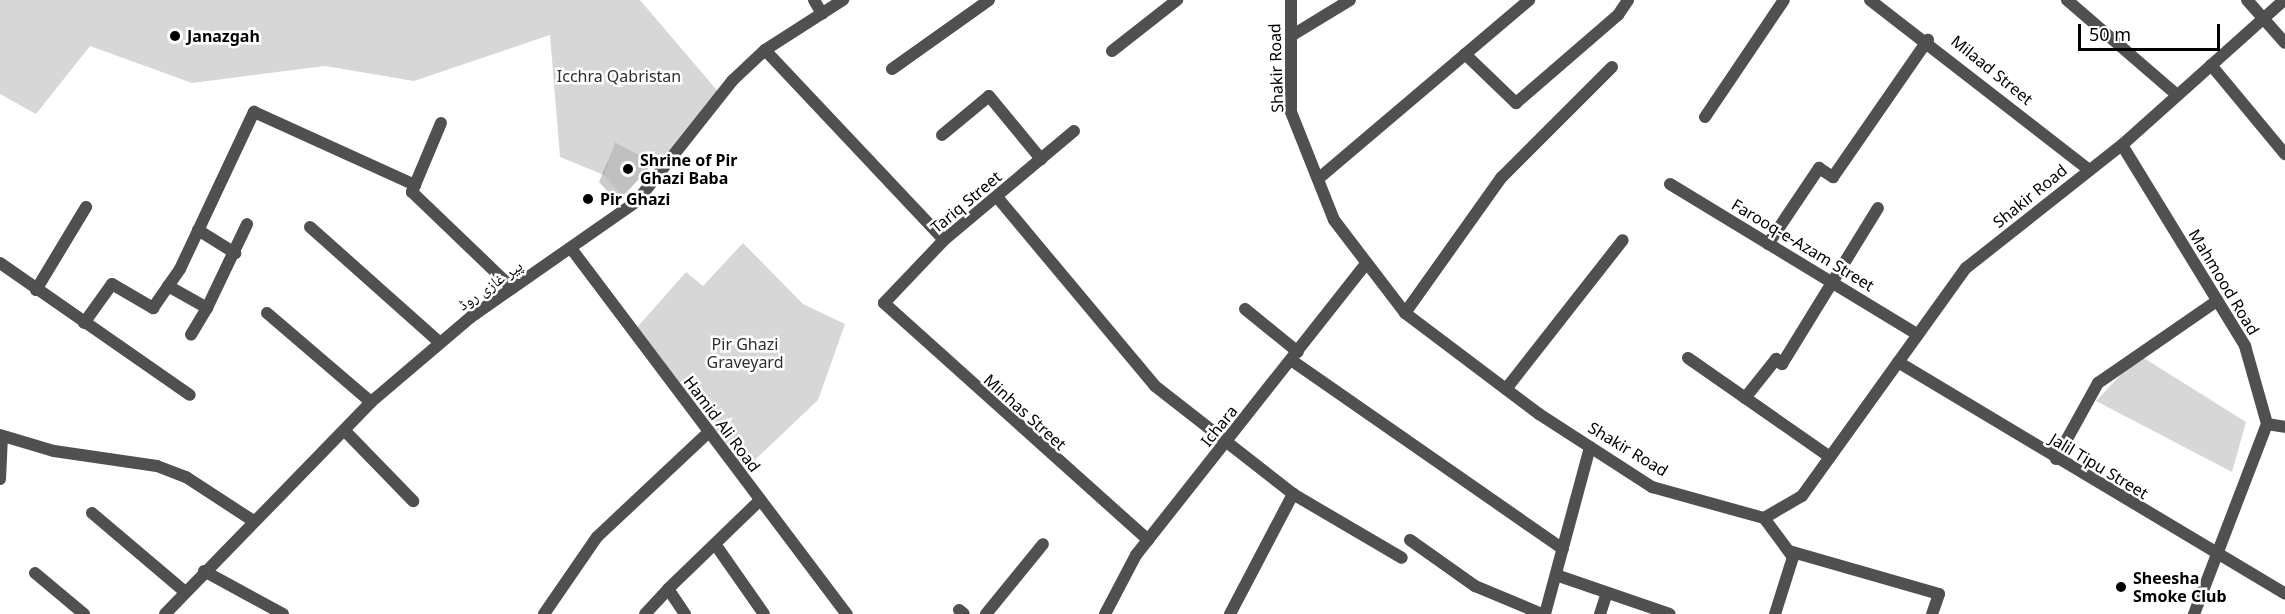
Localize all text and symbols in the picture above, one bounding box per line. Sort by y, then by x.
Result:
scale bar [2081,12,2224,50]
text: 50 m [2089,22,2131,46]
street label: Shakir Road [1265,23,1287,113]
place label: Janazgah [187,26,260,46]
marker: Janazgah [168,29,182,43]
street label: Milaad Street [1947,31,2037,109]
park label: Icchra Qabristan [557,66,681,86]
place label: Shrine of Pir Ghazi Baba [640,150,737,188]
street label: Shakir Road [1989,160,2071,232]
marker: Shrine of Pir Ghazi Baba [621,162,635,176]
street label: Tariq Street [927,167,1005,237]
place label: Pir Ghazi [600,189,670,209]
marker: Pir Ghazi [581,192,595,206]
street label: Farooq-e-Azam Street [1728,195,1878,295]
street label: Mahmood Road [2185,226,2263,338]
street label: پیر غازی روڈ [454,256,526,314]
park label: Pir Ghazi Graveyard [706,334,784,372]
street label: Minhas Street [980,370,1070,454]
street label: Hamid Ali Road [680,372,764,476]
street label: Ichara [1197,402,1241,450]
street label: Shakir Road [1585,418,1671,480]
street label: Jalil Tipu Street [2046,429,2152,503]
place label: Sheesha Smoke Club [2133,568,2227,606]
marker: Sheesha Smoke Club [2114,580,2128,594]

